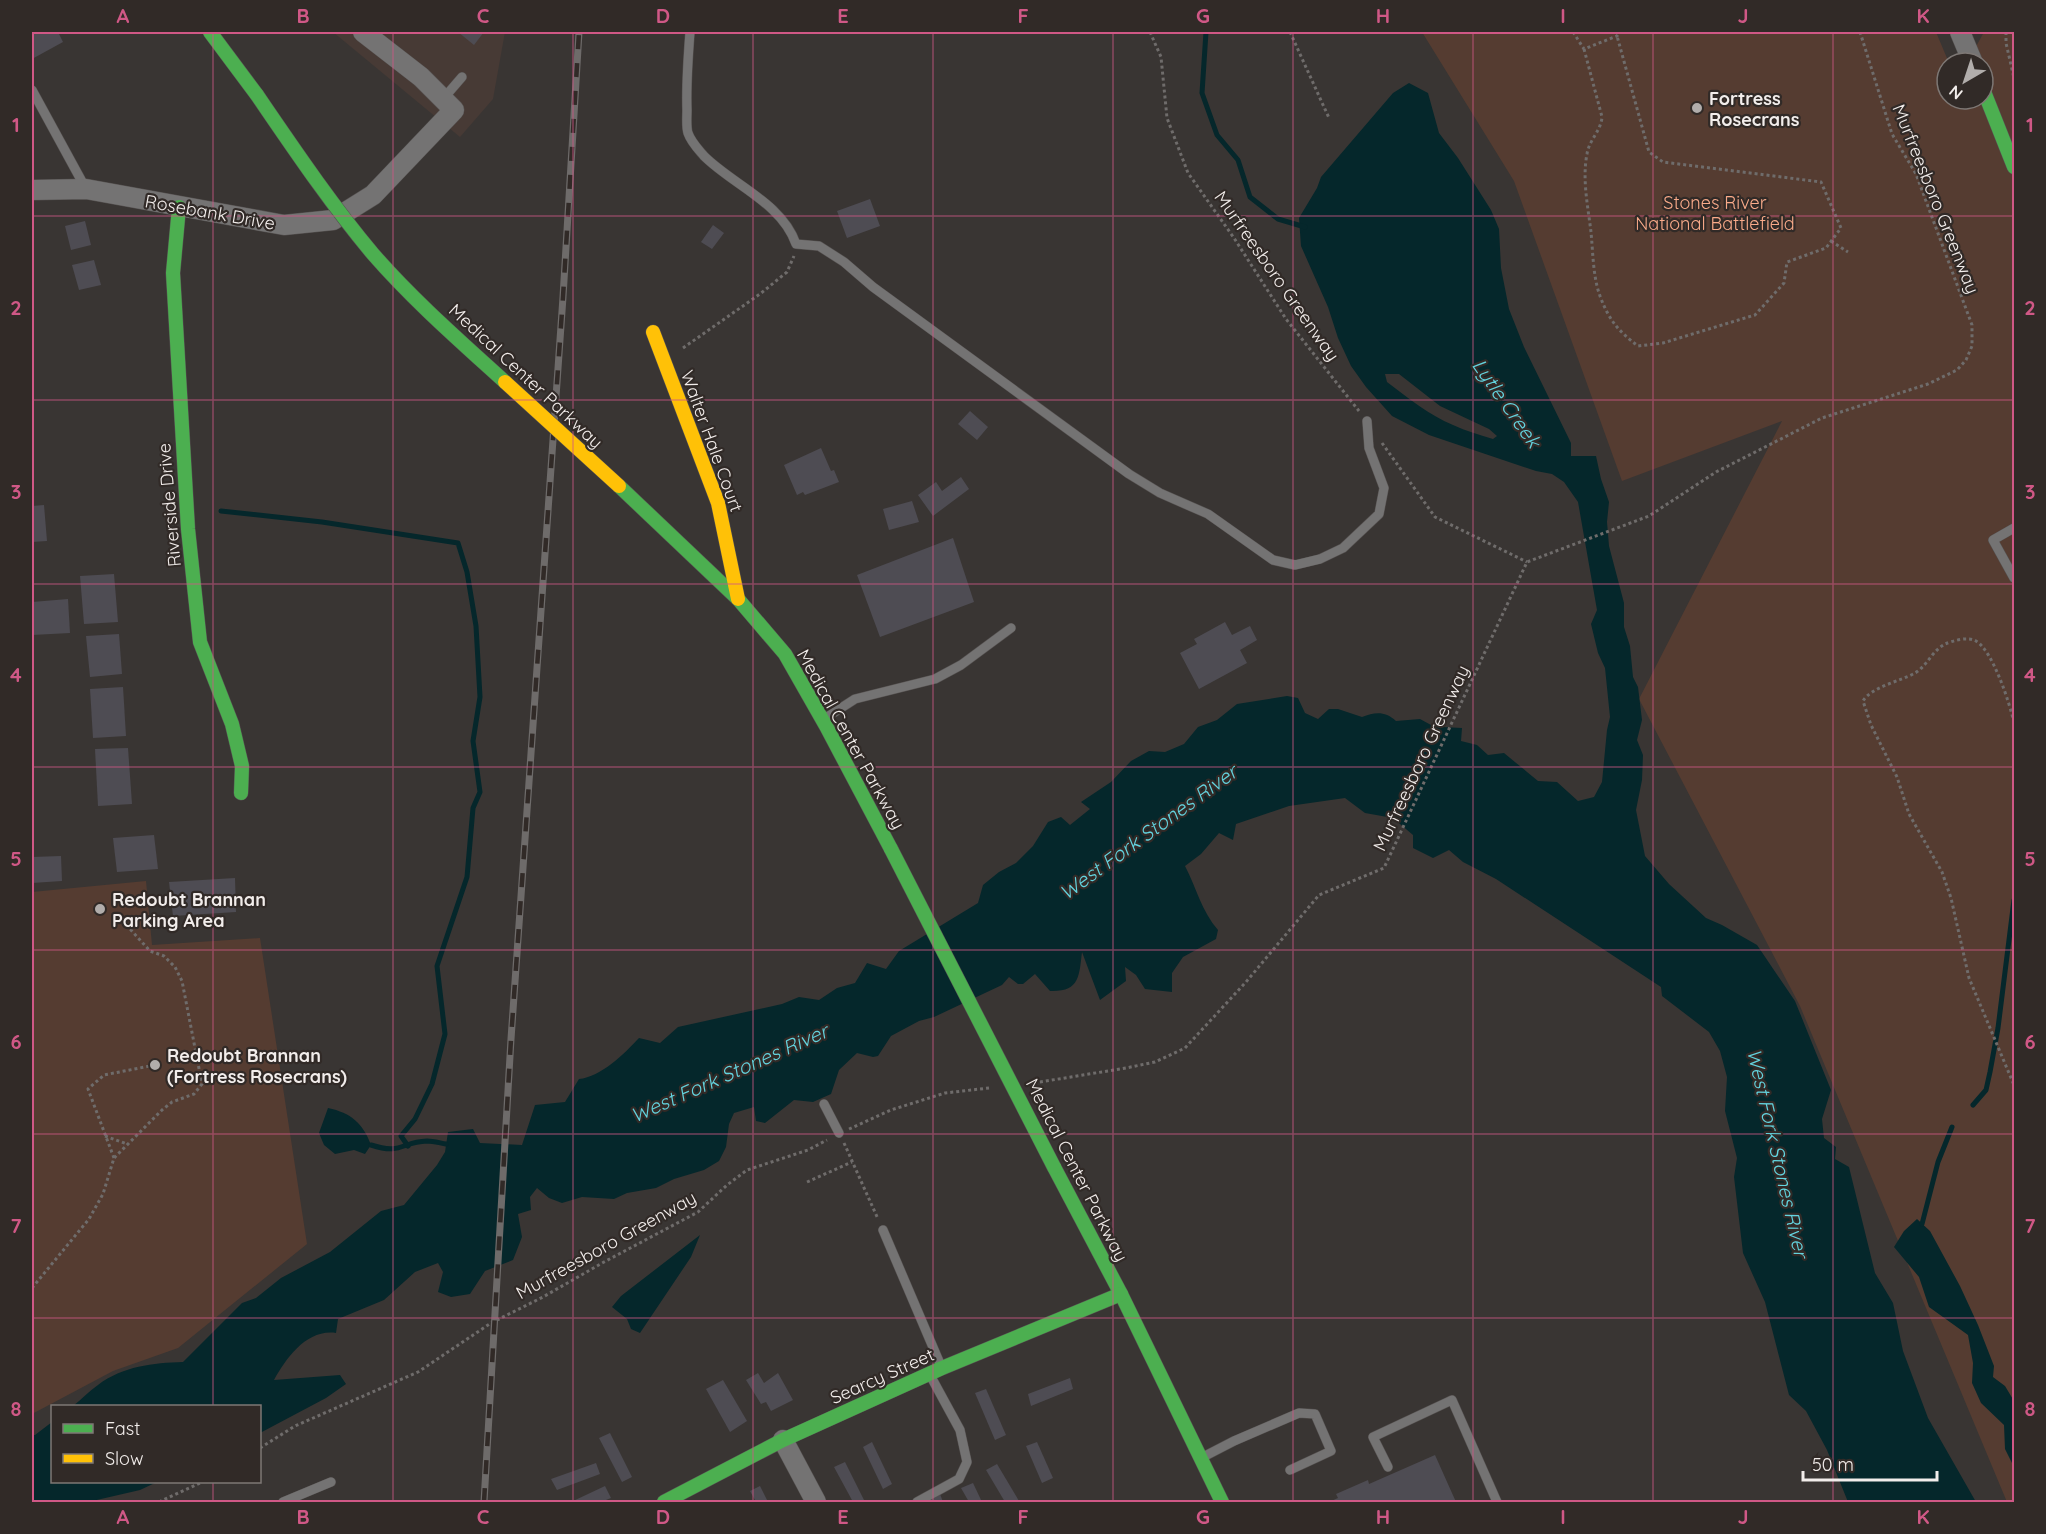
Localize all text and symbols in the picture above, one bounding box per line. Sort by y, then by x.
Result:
text: A [117,3,130,28]
text: B [296,3,310,28]
text: C [477,3,490,28]
text: D [656,3,670,28]
text: E [837,3,849,28]
text: F [1017,3,1029,28]
text: G [1196,3,1210,28]
text: H [1376,3,1390,28]
text: I [1560,3,1566,28]
text: J [1737,3,1749,28]
text: K [1916,3,1930,28]
north arrow [1935,51,1995,111]
text: N [1945,81,1966,104]
place label: Fortress Rosecrans [1709,87,1800,131]
marker: Fortress Rosecrans [1690,101,1704,115]
street label: Murfreesboro Greenway [1887,101,1985,297]
text: 1 [12,112,20,137]
text: 1 [2026,112,2034,137]
street label: Murfreesboro Greenway [1210,186,1344,366]
street label: Rosebank Drive [143,189,277,235]
park label: Stones River National Battlefield [1635,191,1795,235]
text: 2 [10,295,22,320]
text: 2 [2024,295,2036,320]
street label: Medical Center Parkway [444,299,608,453]
water label: Lytle Creek [1467,354,1548,454]
street label: Walter Hale Court [676,367,748,515]
street label: Riverside Drive [152,442,186,568]
text: 3 [11,479,21,504]
text: 3 [2025,479,2035,504]
street label: Medical Center Parkway [792,645,910,833]
street label: Murfreesboro Greenway [1368,661,1474,855]
text: 4 [10,662,22,687]
text: 4 [2024,662,2036,687]
water label: West Fork Stones River [1054,758,1244,905]
text: 5 [10,846,22,871]
text: 5 [2024,846,2036,871]
place label: Redoubt Brannan Parking Area [112,888,266,932]
marker: Redoubt Brannan Parking Area [93,902,107,916]
water label: West Fork Stones River [626,1017,834,1128]
text: 6 [10,1029,22,1054]
text: 6 [2024,1029,2036,1054]
place label: Redoubt Brannan (Fortress Rosecrans) [167,1044,347,1088]
water label: West Fork Stones River [1742,1046,1815,1262]
marker: Redoubt Brannan (Fortress Rosecrans) [148,1058,162,1072]
street label: Medical Center Parkway [1021,1075,1133,1265]
street label: Murfreesboro Greenway [512,1186,700,1304]
text: 7 [11,1213,22,1238]
text: 7 [2025,1213,2036,1238]
street label: Searcy Street [826,1343,938,1409]
text: 8 [11,1396,22,1421]
text: 8 [2025,1396,2036,1421]
legend [51,1405,261,1483]
text: Fast [105,1417,140,1440]
scale bar [1803,1444,1936,1482]
text: Slow [105,1447,143,1470]
text: 50 m [1812,1453,1854,1476]
text: A [117,1504,130,1529]
text: B [296,1504,310,1529]
text: C [477,1504,490,1529]
text: D [656,1504,670,1529]
text: E [837,1504,849,1529]
text: F [1017,1504,1029,1529]
text: G [1196,1504,1210,1529]
text: H [1376,1504,1390,1529]
text: I [1560,1504,1566,1529]
text: J [1737,1504,1749,1529]
text: K [1916,1504,1930,1529]

